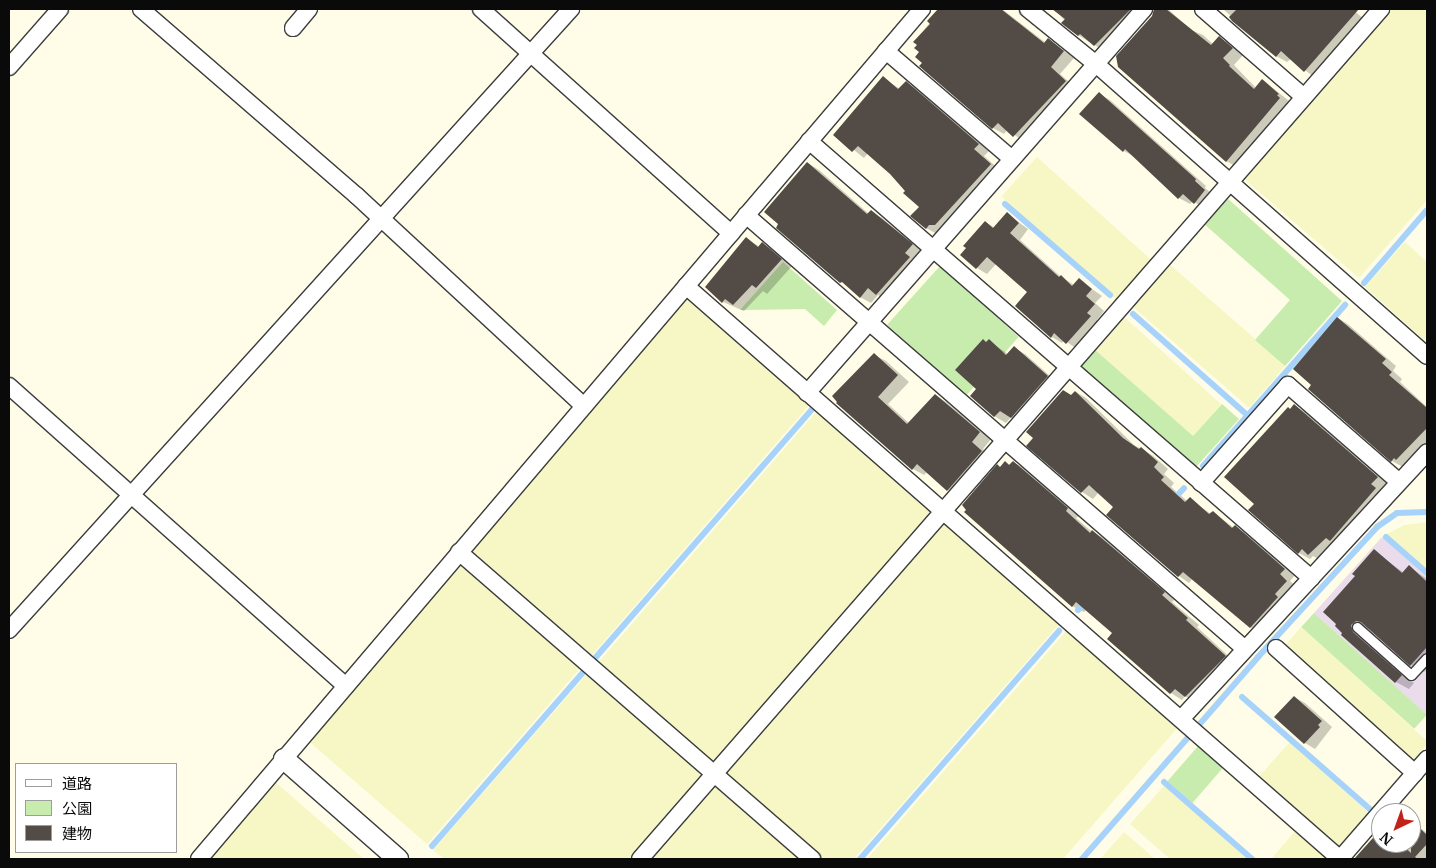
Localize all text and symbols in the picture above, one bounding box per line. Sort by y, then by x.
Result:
legend [15,763,178,853]
text: 道路 [62,774,92,793]
text: 公園 [62,799,92,818]
north arrow [1371,803,1421,853]
text: 建物 [62,824,92,843]
text: N [1376,828,1397,849]

